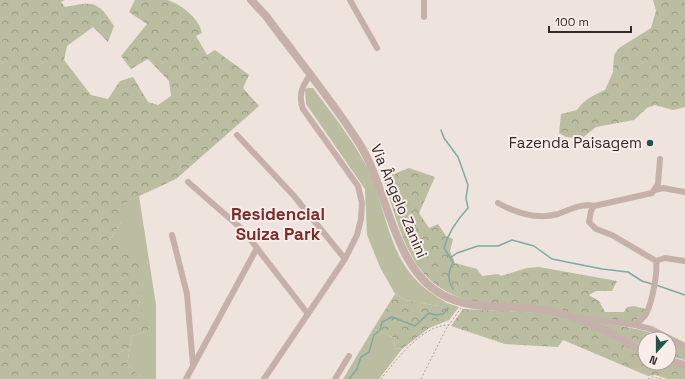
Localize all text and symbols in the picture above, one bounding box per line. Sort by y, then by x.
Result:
scale bar [549,8,631,34]
text: 100 m [555,14,589,30]
place label: Fazenda Paisagem [509,133,642,152]
marker: Fazenda Paisagem [645,138,655,148]
street label: Via Ângelo Zanini [367,141,432,261]
district label: Residencial Suiza Park [231,203,325,245]
north arrow [637,331,677,371]
text: N [647,352,659,368]

